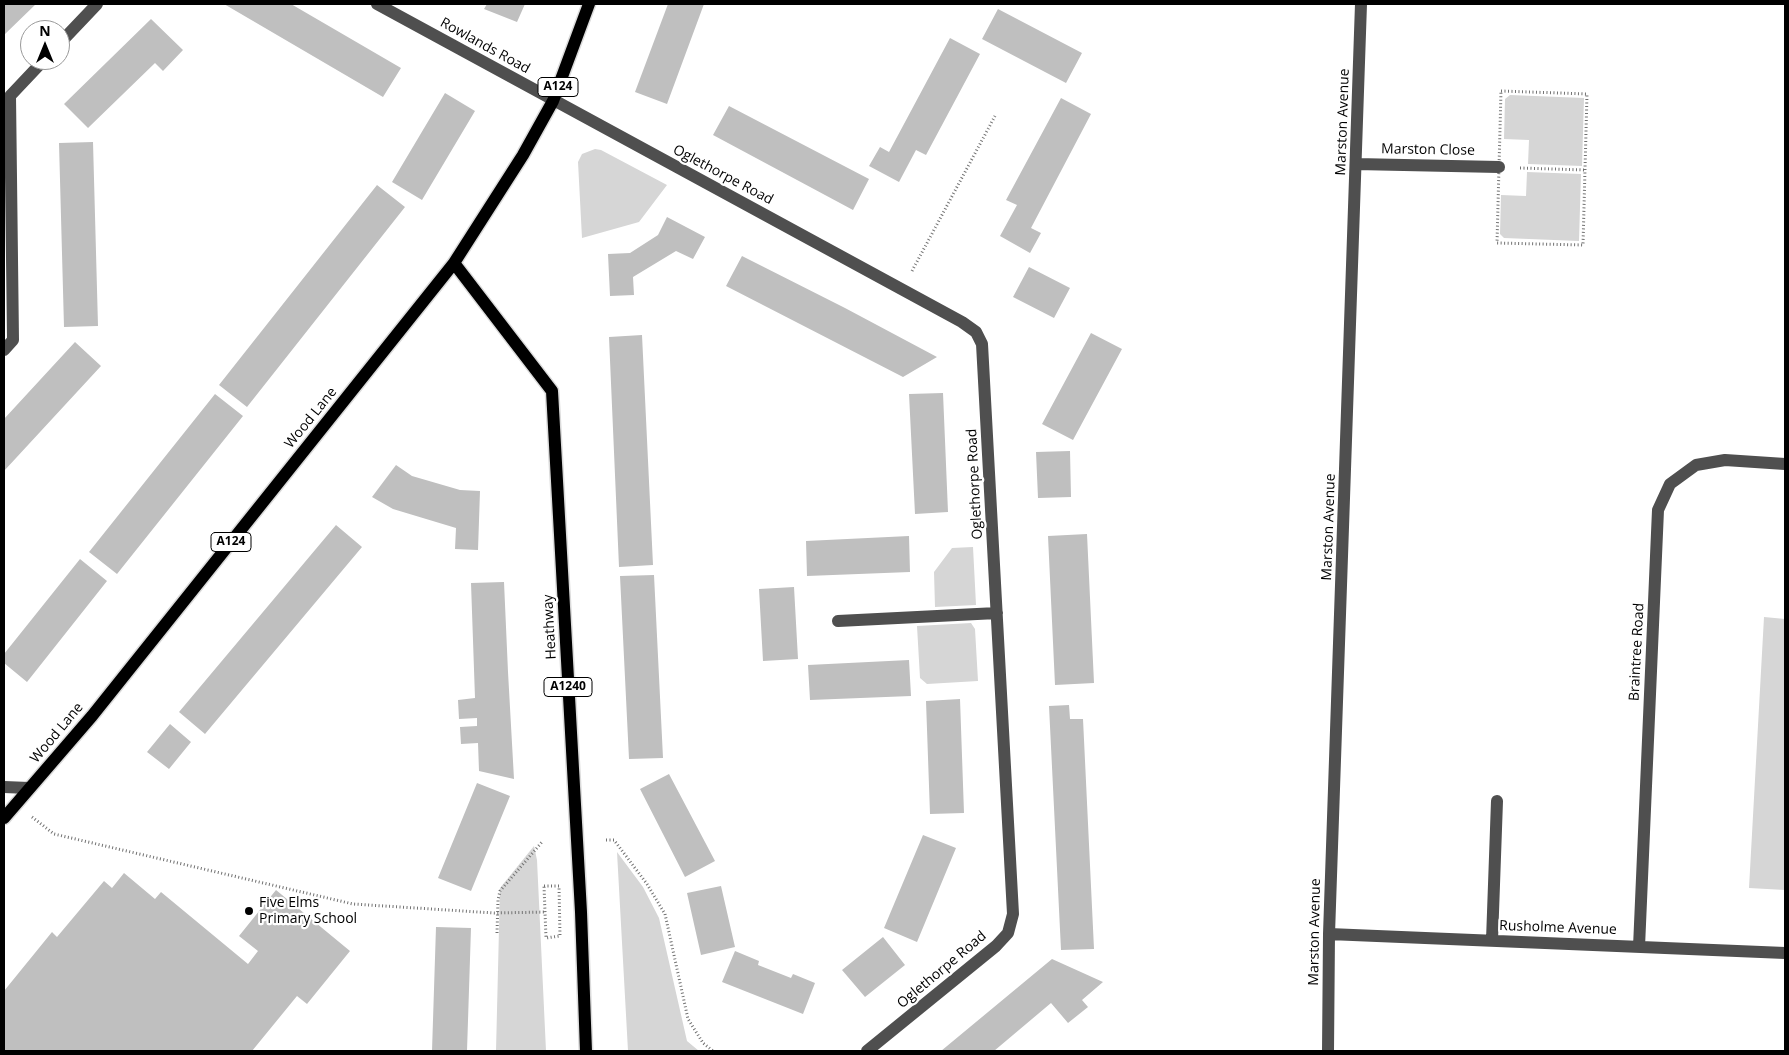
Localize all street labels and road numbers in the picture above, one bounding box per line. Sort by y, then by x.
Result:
street label: Rowlands Road [437,14,533,78]
street label: Marston Avenue [1333,68,1353,176]
road number: A124 [538,77,578,96]
street label: Marston Close [1381,141,1475,159]
street label: Oglethorpe Road [670,142,776,208]
street label: Wood Lane [281,384,341,452]
street label: Oglethorpe Road [964,428,986,540]
street label: Marston Avenue [1319,473,1339,581]
road number: A124 [211,532,251,552]
street label: Heathway [540,594,560,660]
street label: Braintree Road [1626,603,1648,701]
road number: A1240 [544,678,592,696]
street label: Wood Lane [27,699,87,767]
street label: Marston Avenue [1306,878,1324,986]
street label: Rusholme Avenue [1499,918,1617,938]
street label: Oglethorpe Road [894,928,990,1012]

